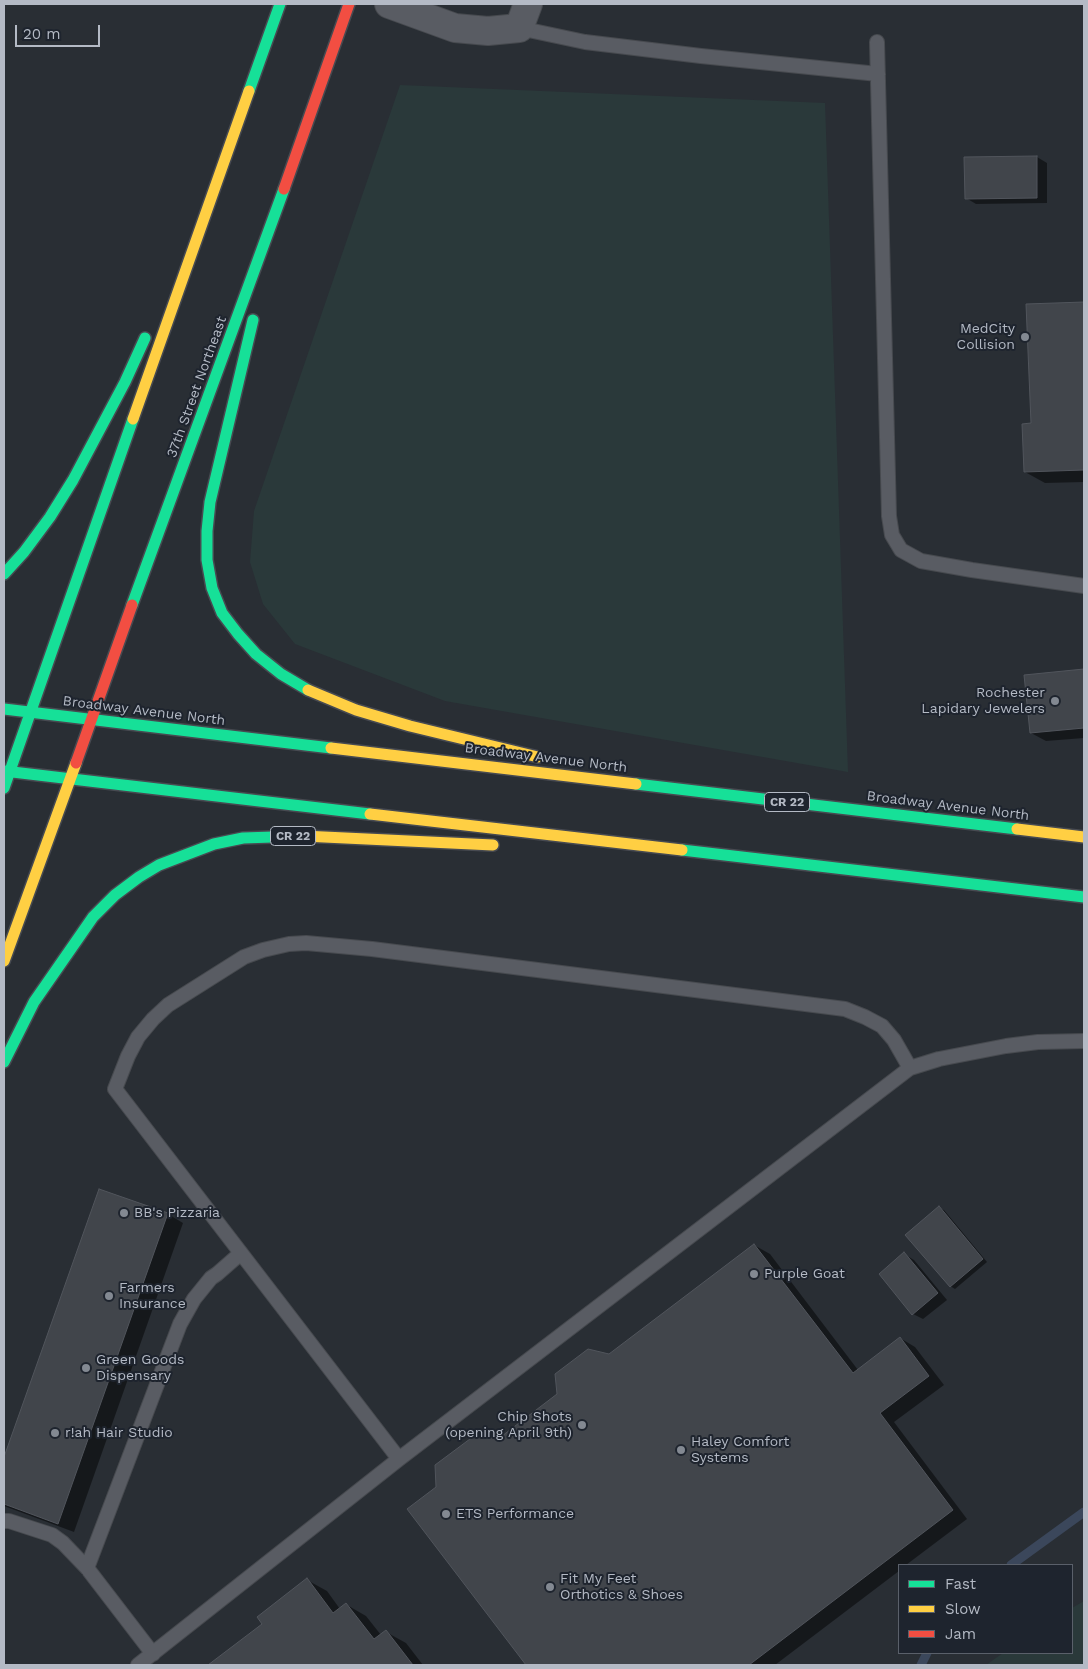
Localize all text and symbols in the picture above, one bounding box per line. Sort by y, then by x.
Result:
scale bar [18,15,102,47]
text: 20 m [23,25,61,43]
street label: 37th Street Northeast [164,314,230,460]
place label: MedCity Collision [957,321,1015,354]
marker: MedCity Collision [1019,331,1031,343]
place label: Rochester Lapidary Jewelers [921,685,1045,718]
street label: Broadway Avenue North [62,693,226,729]
marker: Rochester Lapidary Jewelers [1049,695,1061,707]
street label: Broadway Avenue North [464,740,628,776]
street label: Broadway Avenue North [866,788,1030,824]
road number: CR 22 [764,792,810,812]
road number: CR 22 [270,826,316,846]
place label: BB's Pizzaria [134,1205,220,1221]
marker: BB's Pizzaria [118,1207,130,1219]
place label: Purple Goat [764,1266,845,1282]
marker: Purple Goat [748,1268,760,1280]
place label: Farmers Insurance [119,1280,186,1312]
marker: Farmers Insurance [103,1290,115,1302]
place label: Green Goods Dispensary [96,1352,184,1384]
marker: Green Goods Dispensary [80,1362,92,1374]
place label: Chip Shots (opening April 9th) [445,1409,572,1441]
marker: Chip Shots (opening April 9th) [576,1419,588,1431]
place label: r!ah Hair Studio [65,1425,173,1441]
marker: r!ah Hair Studio [49,1427,61,1439]
place label: Haley Comfort Systems [691,1434,789,1466]
marker: Haley Comfort Systems [675,1444,687,1456]
place label: ETS Performance [456,1506,574,1522]
marker: ETS Performance [440,1508,452,1520]
legend [898,1564,1073,1654]
place label: Fit My Feet Orthotics & Shoes [560,1571,683,1604]
text: Fast [945,1575,976,1593]
marker: Fit My Feet Orthotics & Shoes [544,1581,556,1593]
text: Slow [945,1600,981,1618]
text: Jam [945,1625,976,1643]

